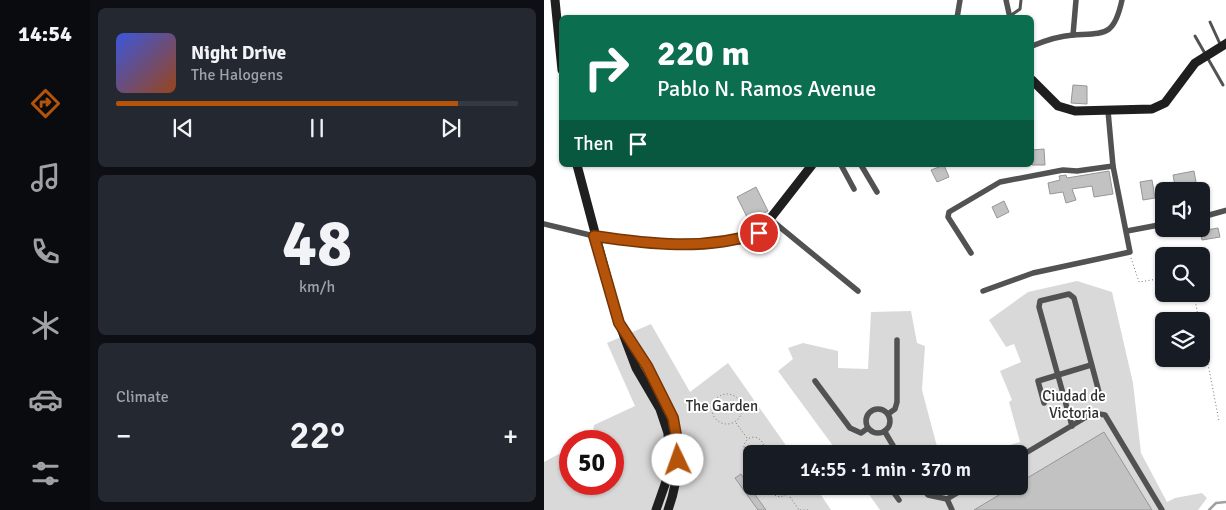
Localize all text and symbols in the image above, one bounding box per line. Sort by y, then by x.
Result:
text: 14:54 [18,20,72,47]
text: 220 m [657,32,750,75]
icon: right [574,35,639,100]
text: Night Drive [191,41,286,65]
text: The Halogens [191,65,283,85]
text: Pablo N. Ramos Avenue [657,75,876,102]
icon: directions [28,86,63,121]
icon: previous [169,114,197,142]
icon: pause [303,114,331,142]
icon: next [437,114,465,142]
icon: arrive [624,130,652,158]
text: Then [574,132,614,156]
icon: music [28,160,63,195]
map controls [1155,182,1210,367]
button: sound [1155,182,1210,237]
text: 48 [282,204,352,284]
pin [738,212,780,254]
icon: arrive [745,219,773,247]
icon: phone [28,234,63,269]
button: search [1155,247,1210,302]
text: km/h [299,277,335,297]
icon: climate [28,308,63,343]
button: layers [1155,312,1210,367]
icon: car [28,382,63,417]
text: Climate [116,387,169,407]
park label: Ciudad de Victoria [1042,387,1106,422]
park label: The Garden [686,397,758,415]
text: 22° [289,412,345,459]
text: − [116,419,131,453]
text: + [503,419,518,453]
speed limit sign: 50 [559,430,624,495]
position arrow [651,433,703,485]
icon: filters [28,456,63,491]
text: 14:55 · 1 min · 370 m [800,458,971,482]

